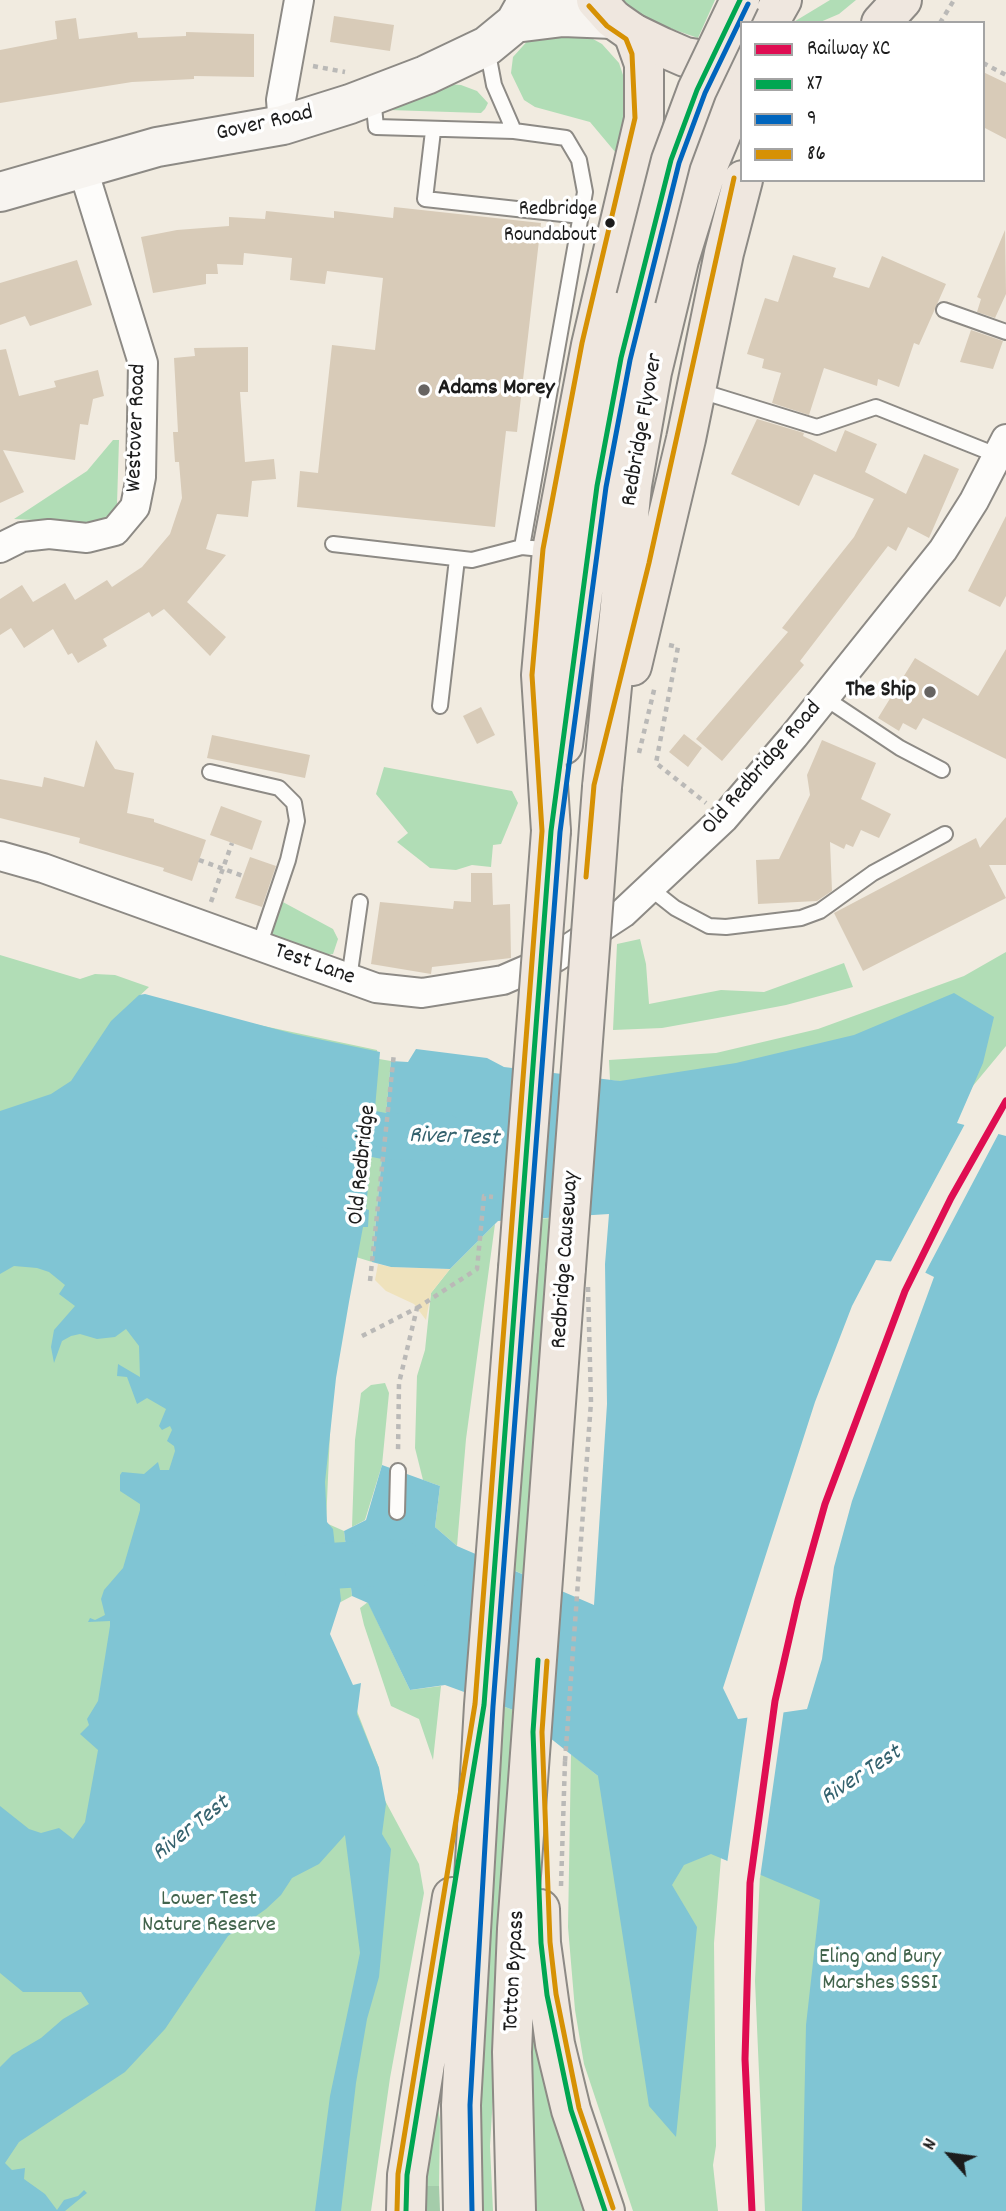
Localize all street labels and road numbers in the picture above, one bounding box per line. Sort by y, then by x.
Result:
street label: Gover Road [214,100,316,150]
street label: Redbridge Flyover [617,351,671,509]
street label: Westover Road [122,363,154,493]
street label: Old Redbridge Road [697,696,829,842]
street label: Test Lane [270,939,358,993]
street label: Old Redbridge [344,1104,384,1226]
street label: Redbridge Causeway [547,1170,587,1350]
street label: Totton Bypass [499,1910,533,2032]

